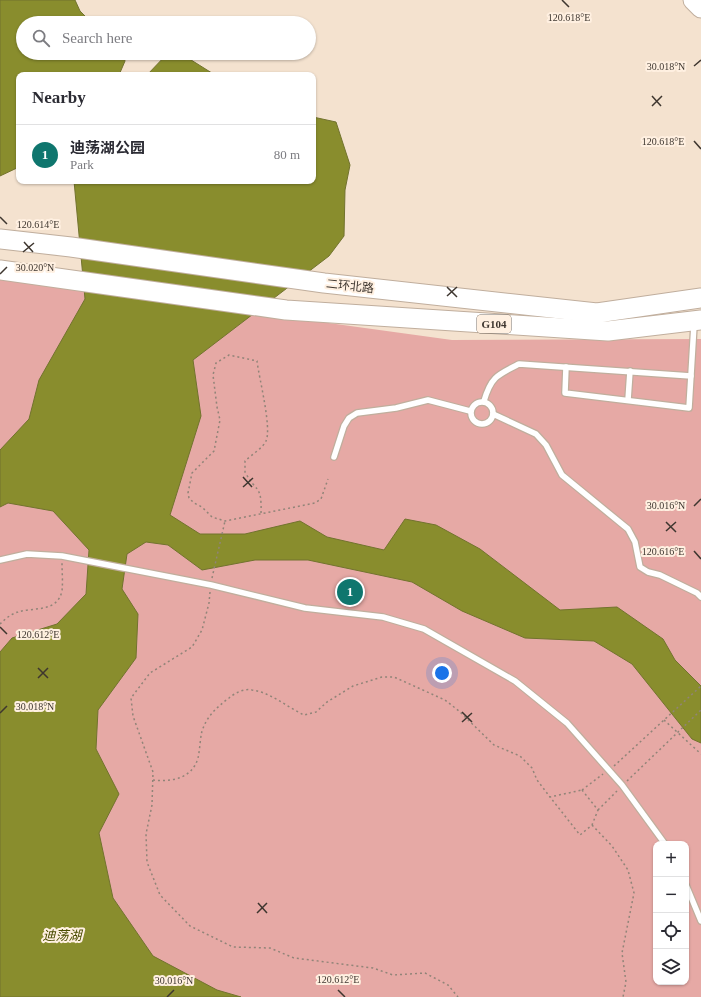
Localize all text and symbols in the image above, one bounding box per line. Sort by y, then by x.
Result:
text: 120.618°E [548,12,590,23]
search box [16,16,316,60]
icon: search [30,27,52,49]
text: Search here [62,30,132,46]
text: 30.018°N [647,61,685,72]
text: Nearby [32,88,86,107]
text: 120.618°E [642,136,684,147]
text: 迪荡湖公园 [70,140,145,156]
text: 1 [42,147,48,162]
text: 80 m [274,147,300,162]
text: Park [70,157,94,172]
text: 120.614°E [17,219,59,230]
text: 30.020°N [16,262,54,273]
street label: 二环北路 [325,277,375,295]
road number: G104 [477,315,511,333]
text: 30.016°N [647,500,685,511]
text: 120.616°E [642,546,684,557]
pin: 1 [337,577,363,607]
text: 120.612°E [17,629,59,640]
your location [432,663,452,683]
text: 30.018°N [16,701,54,712]
map controls [653,841,689,985]
button: + [653,841,689,877]
button: − [653,877,689,913]
button: locate [653,913,689,949]
water label: 迪荡湖 [42,928,83,943]
button: layers [653,949,689,985]
text: 120.612°E [317,974,359,985]
text: 30.016°N [155,975,193,986]

